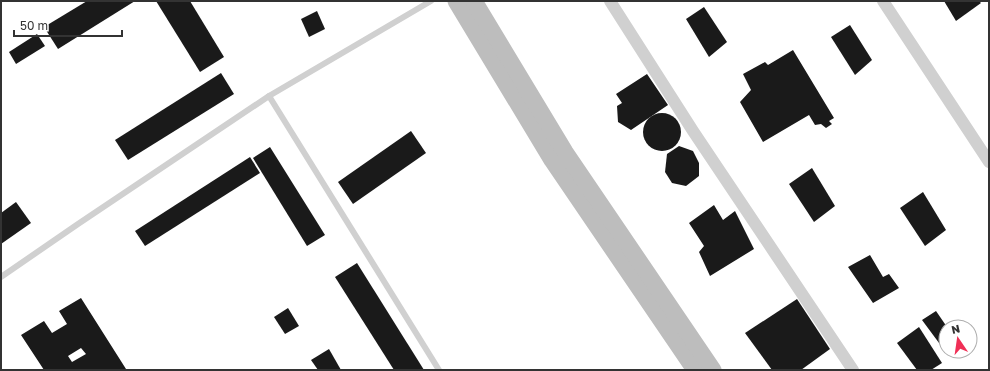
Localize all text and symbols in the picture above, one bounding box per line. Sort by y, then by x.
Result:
scale bar [14,12,122,38]
text: 50 m [20,18,48,33]
north arrow [938,319,978,359]
text: N [950,321,961,336]

